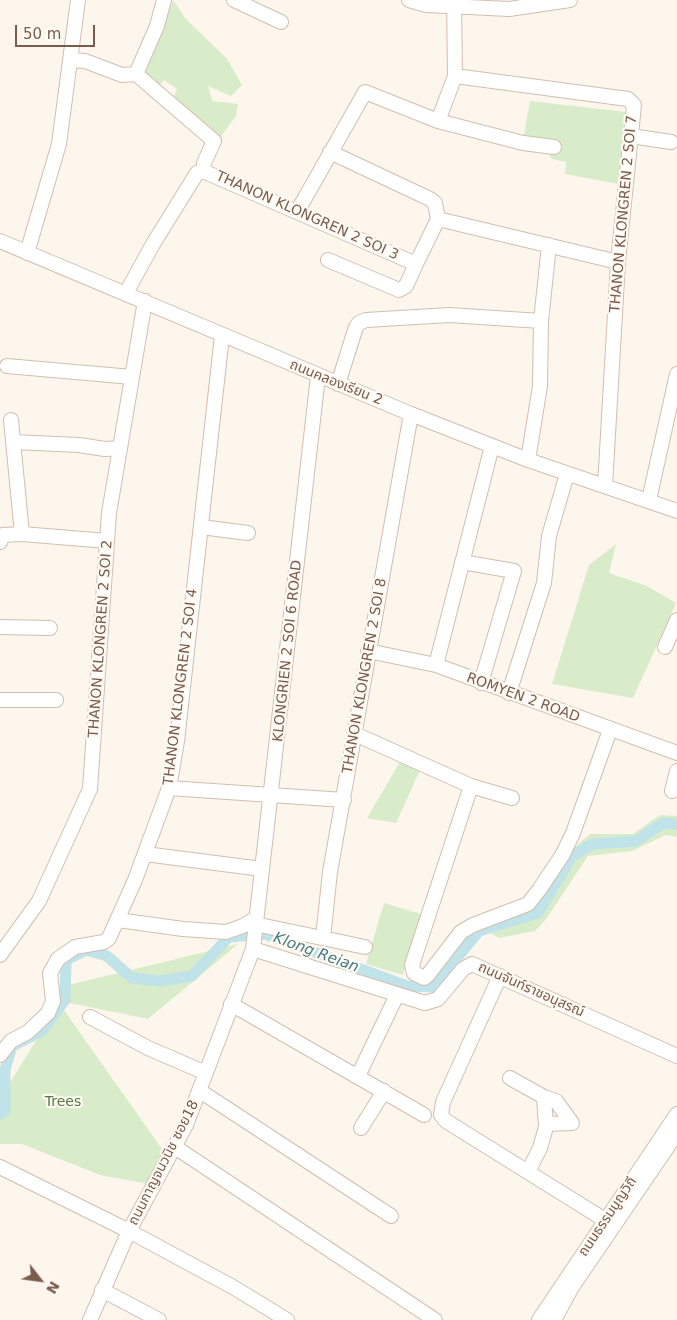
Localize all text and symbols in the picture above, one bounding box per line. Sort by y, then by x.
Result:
scale bar [18,15,98,47]
text: 50 m [23,25,61,43]
street label: THANON KLONGREN 2 SOI 7 [607,115,641,313]
street label: THANON KLONGREN 2 SOI 3 [213,168,401,264]
street label: ถนนคลองเรียน 2 [287,357,385,409]
street label: THANON KLONGREN 2 SOI 2 [86,540,116,738]
street label: KLONGRIEN 2 SOI 6 ROAD [270,559,306,743]
street label: THANON KLONGREN 2 SOI 8 [340,577,390,775]
street label: THANON KLONGREN 2 SOI 4 [161,588,201,786]
street label: ROMYEN 2 ROAD [464,670,582,726]
water label: Klong Reian [271,929,361,977]
street label: ถนนจันท์ราชอนุสรณ์ [475,959,587,1021]
park label: Trees [45,1094,81,1110]
street label: ถนนกาญจนวนิช ซอย18 [125,1098,203,1228]
street label: ถนนธรรมนูญวิถี [575,1174,641,1260]
north arrow [15,1255,65,1305]
text: N [43,1278,63,1297]

